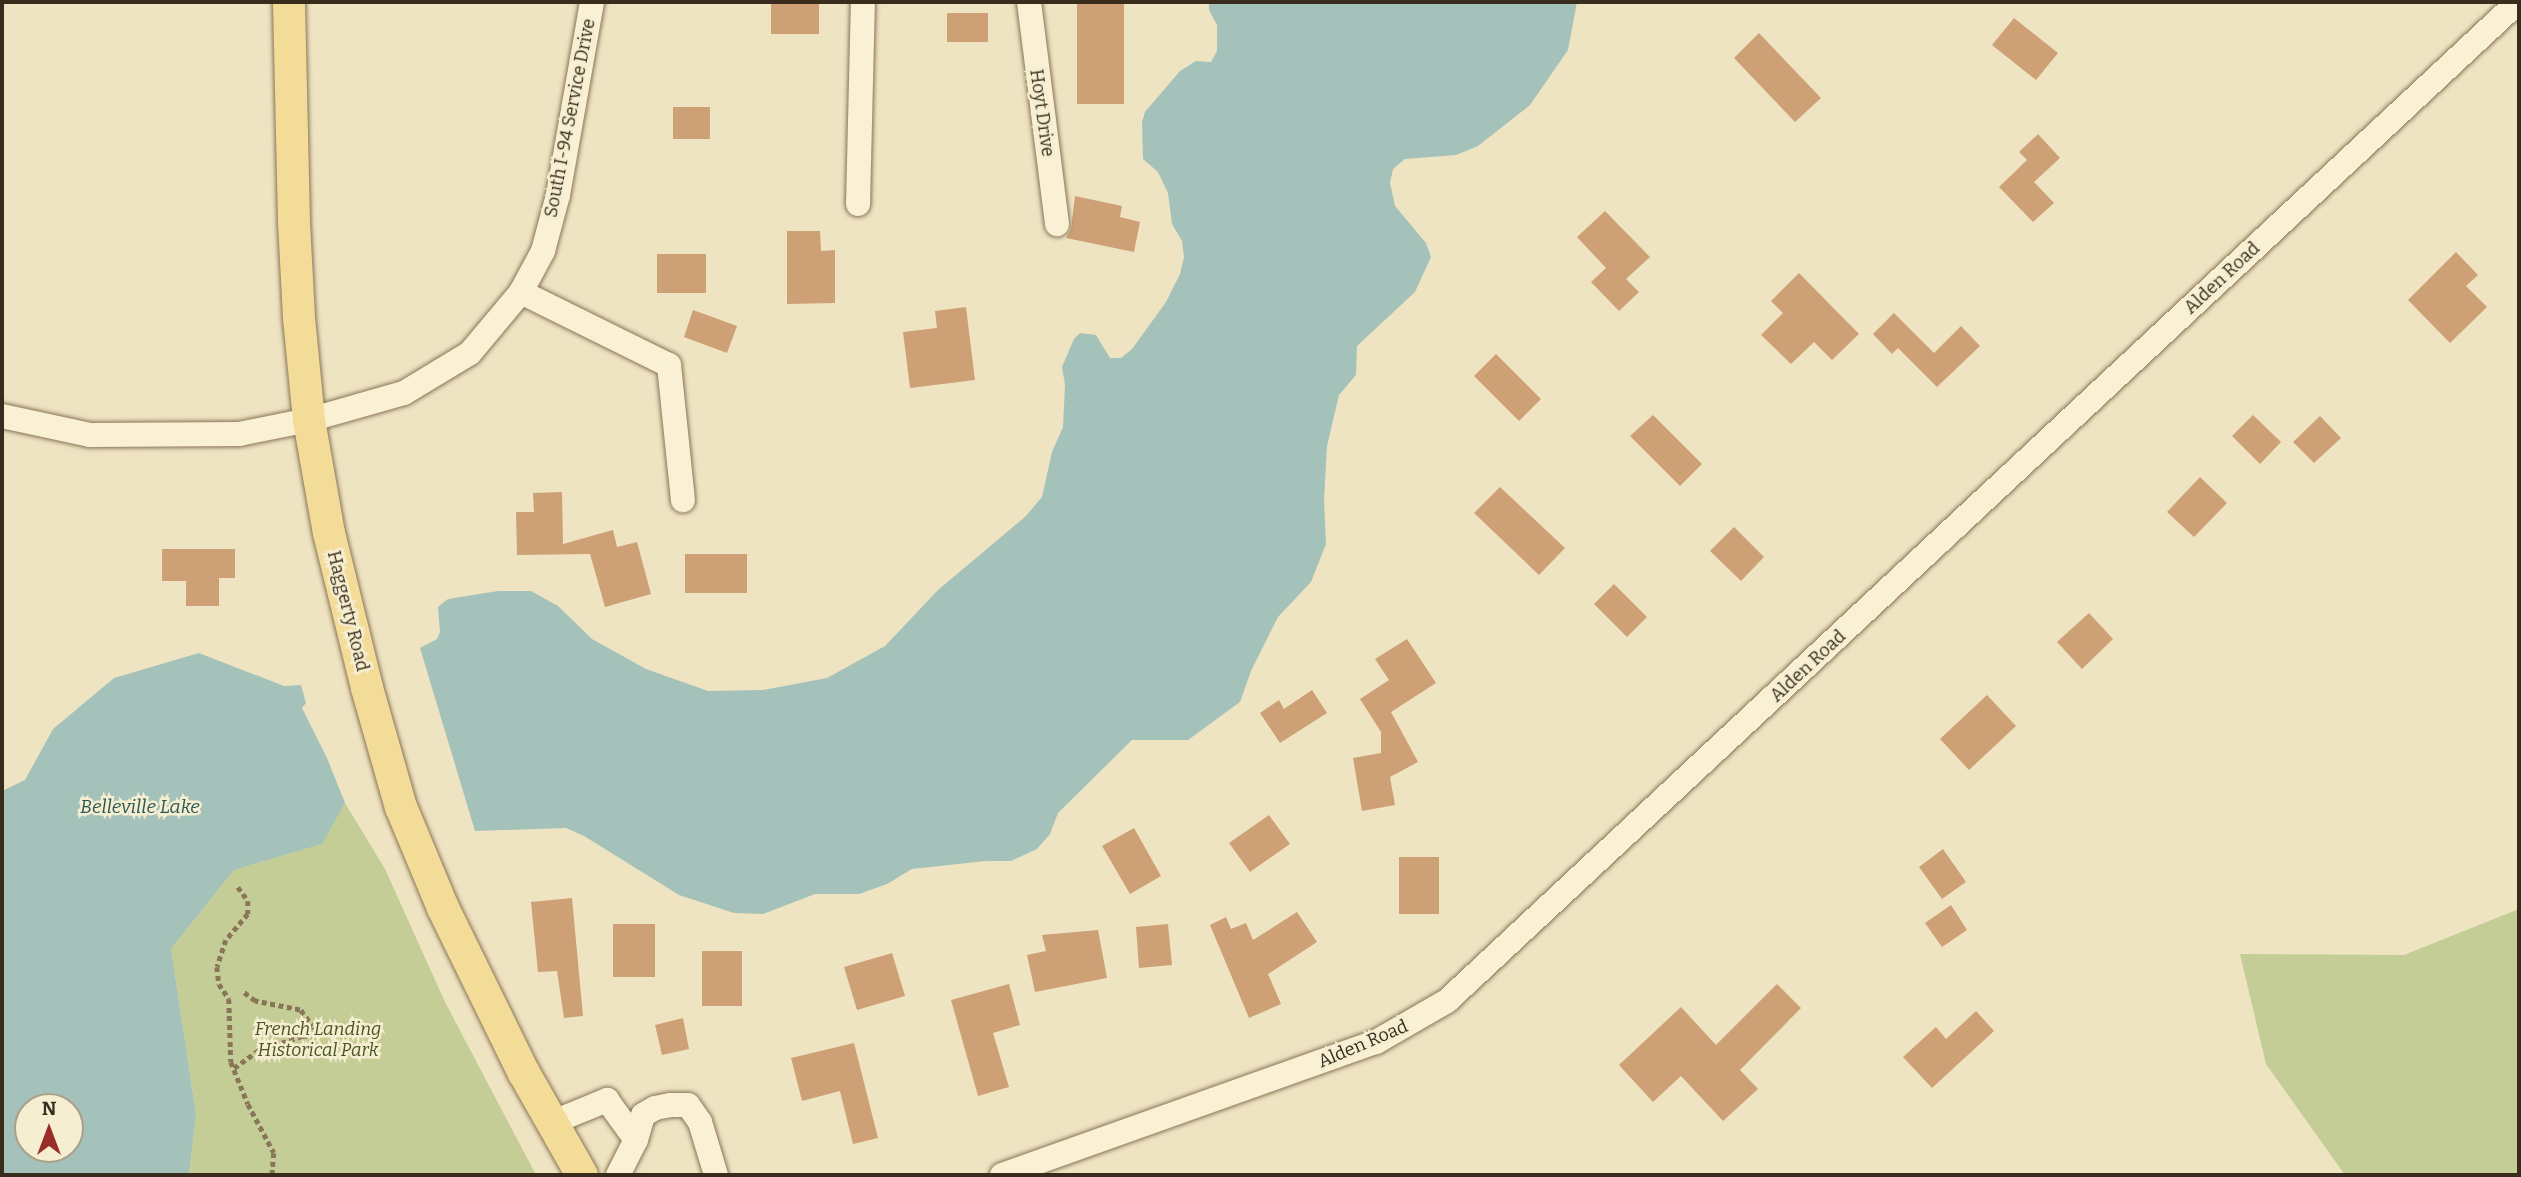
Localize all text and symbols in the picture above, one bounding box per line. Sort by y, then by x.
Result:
street label: South I-94 Service Drive [540,17,600,219]
street label: Hoyt Drive [1025,68,1059,158]
street label: Alden Road [2180,238,2264,318]
street label: Haggerty Road [323,548,373,674]
street label: Alden Road [1766,626,1850,706]
water label: Belleville Lake [80,796,200,818]
street label: Alden Road [1315,1015,1411,1073]
park label: French Landing Historical Park [255,1019,381,1062]
north arrow [14,1093,84,1163]
text: N [42,1097,56,1120]

